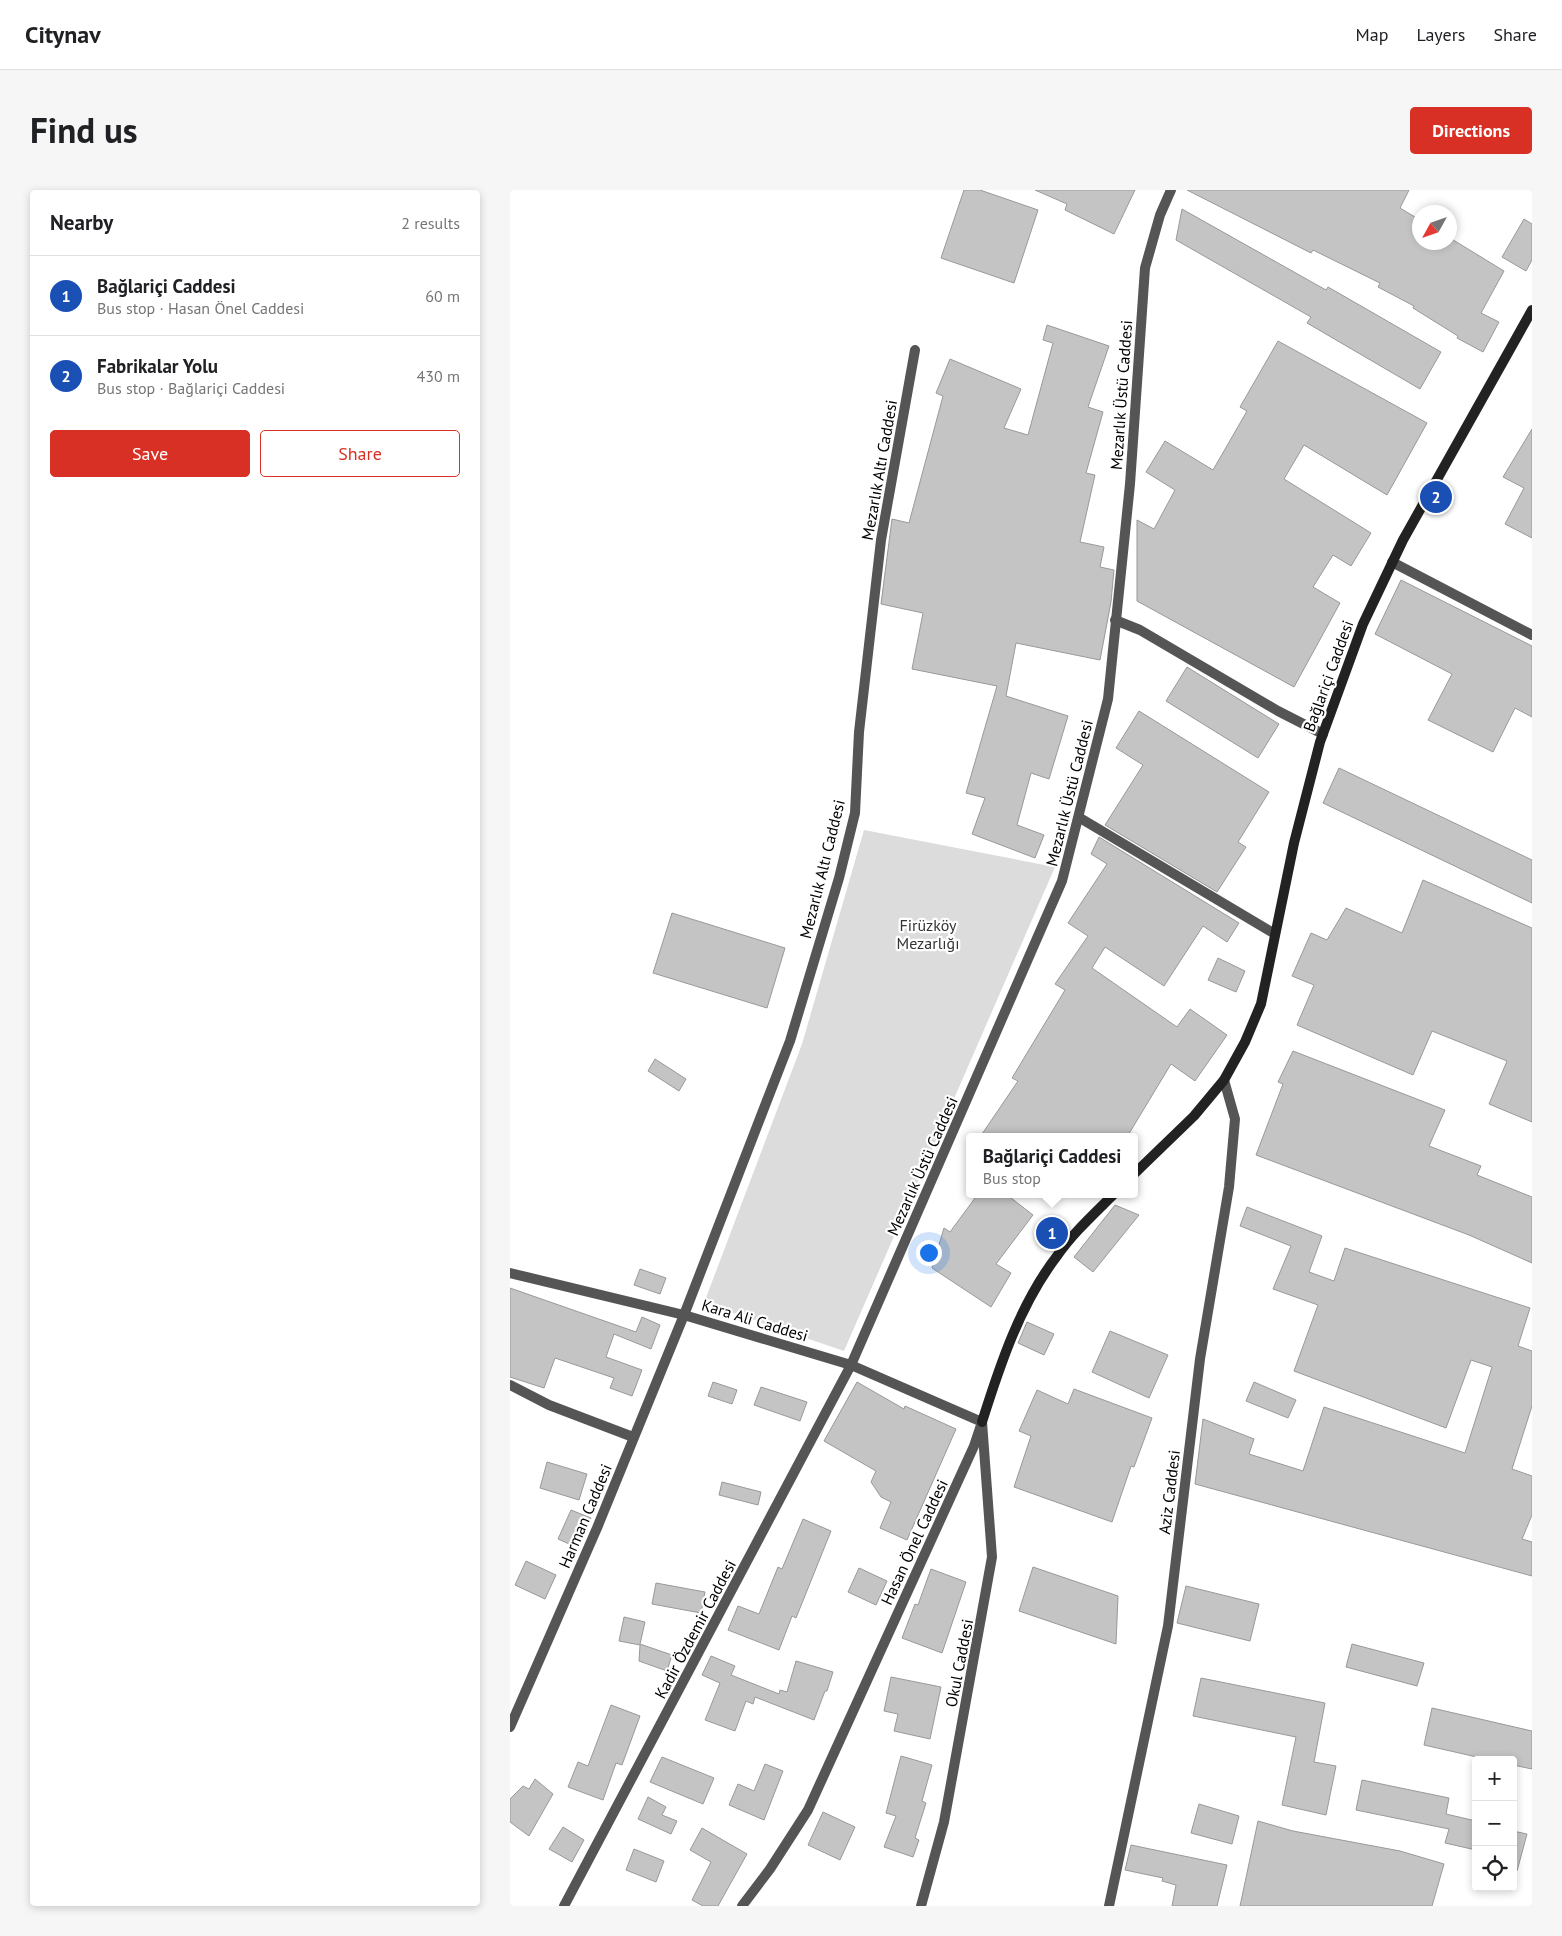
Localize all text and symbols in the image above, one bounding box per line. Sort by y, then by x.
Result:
text: Citynav [25,19,101,50]
text: Map [1356,23,1388,46]
text: Layers [1416,23,1465,46]
text: Share [1493,23,1537,46]
text: Find us [30,107,138,153]
button: Directions [1410,107,1532,154]
north arrow [1412,205,1457,250]
text: Nearby [50,209,113,236]
text: 2 results [401,213,460,233]
text: Bağlariçi Caddesi [97,274,236,298]
text: 1 [61,286,71,306]
text: 60 m [425,286,460,306]
text: Bus stop · Hasan Önel Caddesi [97,298,304,318]
street label: Mezarlık Üstü Caddesi [1106,319,1136,471]
text: Fabrikalar Yolu [97,354,218,378]
text: 2 [61,366,71,386]
text: 430 m [417,366,460,386]
text: Bus stop · Bağlariçi Caddesi [97,378,285,398]
street label: Mezarlık Altı Caddesi [857,398,901,542]
button: Save [50,430,250,477]
button: Share [260,430,460,477]
pin: 2 [1420,478,1452,516]
street label: Bağlariçi Caddesi [1299,618,1357,734]
street label: Mezarlık Üstü Caddesi [1041,718,1097,868]
street label: Mezarlık Altı Caddesi [795,798,849,940]
park label: Firüzköy Mezarlığı [897,915,959,953]
street label: Mezarlık Üstü Caddesi [882,1093,962,1239]
popup [966,1133,1138,1198]
text: Bağlariçi Caddesi [983,1144,1121,1168]
text: Bus stop [983,1168,1041,1188]
pin: 1 [1036,1214,1068,1252]
your location [916,1240,942,1266]
street label: Kara Ali Caddesi [699,1294,811,1346]
street label: Aziz Caddesi [1154,1449,1184,1535]
street label: Harman Caddesi [554,1461,616,1571]
street label: Hasan Önel Caddesi [876,1476,952,1608]
street label: Kadir Özdemir Caddesi [650,1556,740,1702]
street label: Okul Caddesi [941,1617,977,1709]
map controls [1472,1756,1517,1891]
button: + [1472,1756,1517,1801]
button: − [1472,1801,1517,1846]
button: locate [1472,1846,1517,1891]

